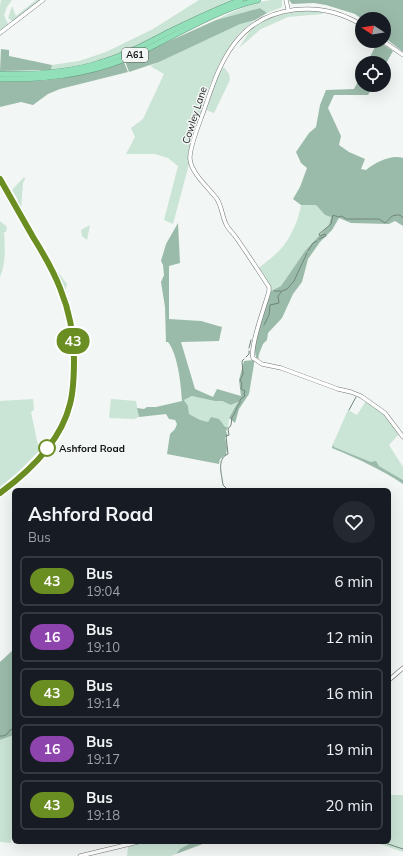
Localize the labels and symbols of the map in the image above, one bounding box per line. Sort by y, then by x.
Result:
north arrow [355,12,391,48]
road number: A61 [122,48,148,62]
street label: Cowley Lane [179,85,210,145]
line badge: 43 [55,328,91,354]
marker: Ashford Road [38,439,56,457]
place label: Ashford Road [59,442,125,455]

